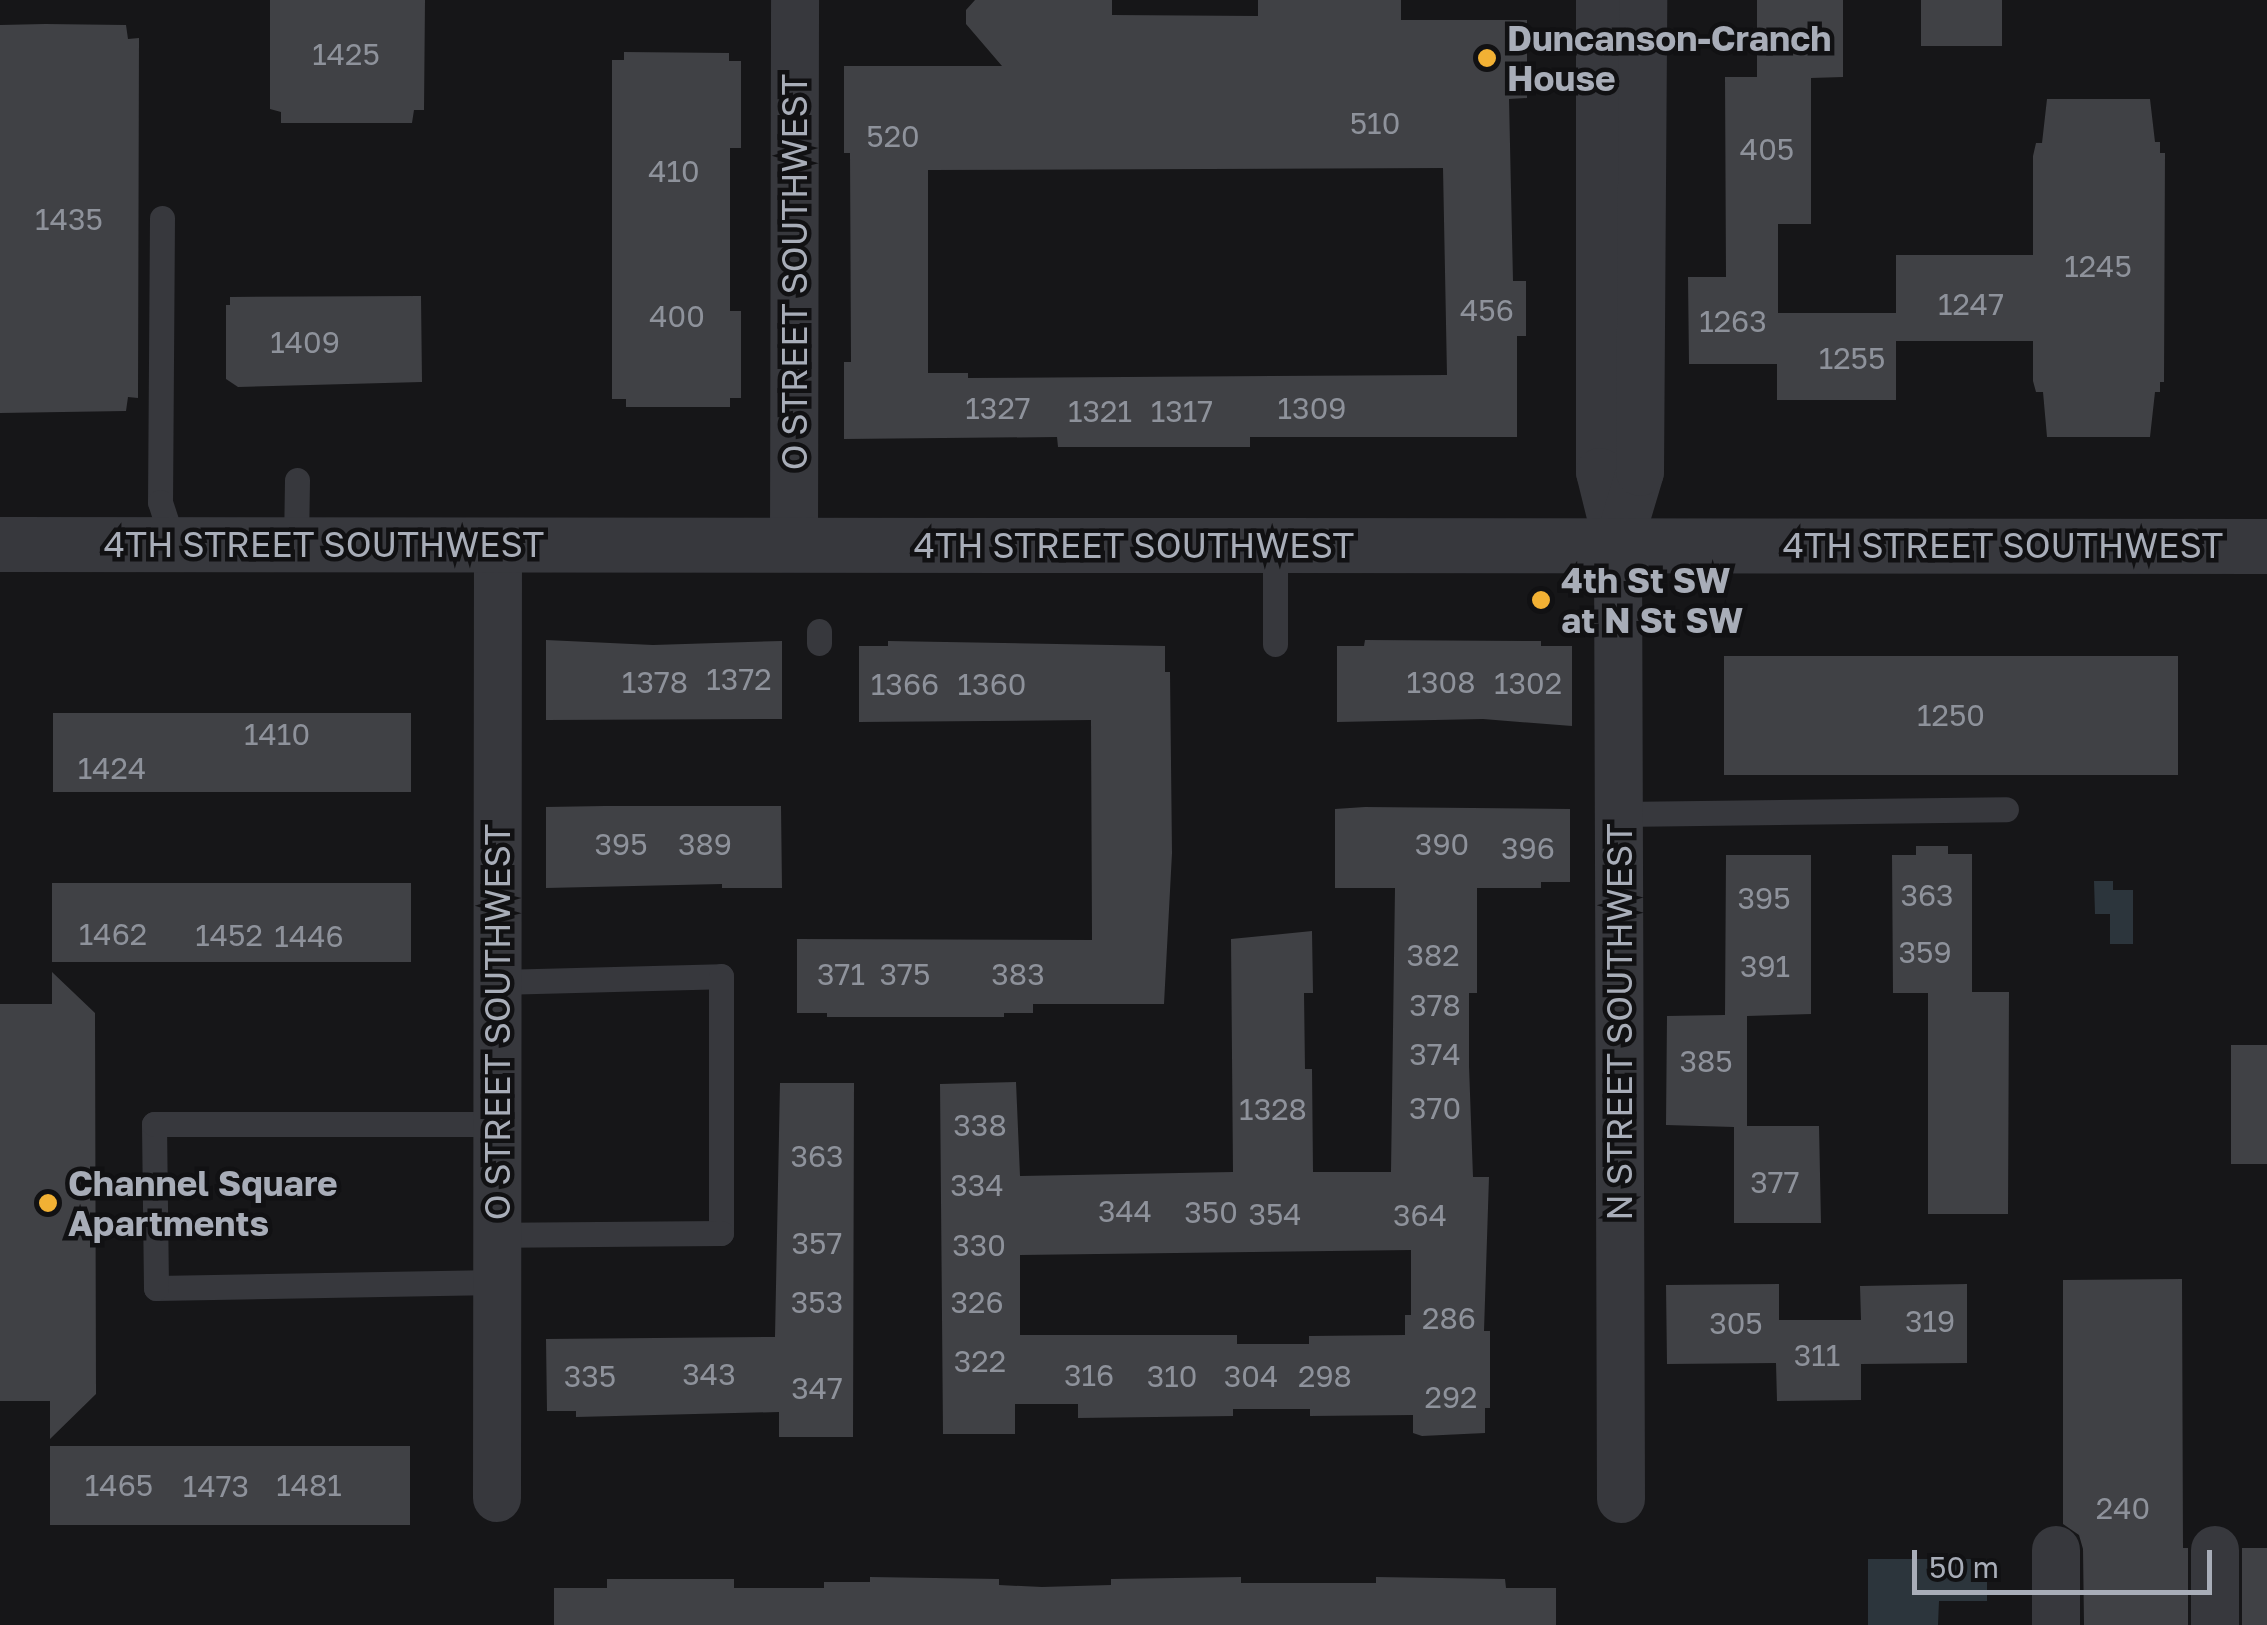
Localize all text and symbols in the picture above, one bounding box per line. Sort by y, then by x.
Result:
place label: Duncanson-Cranch House [1507,17,1831,99]
house number: 1425 [312,36,380,72]
marker: Duncanson-Cranch House [1476,47,1498,69]
street label: O STREET SOUTHWEST [773,74,815,470]
house number: 510 [1350,105,1400,141]
house number: 520 [866,118,920,154]
house number: 405 [1740,131,1794,167]
house number: 410 [648,153,700,189]
house number: 1435 [35,201,103,237]
house number: 1245 [2064,248,2132,284]
house number: 1247 [1938,286,2004,322]
house number: 456 [1460,292,1514,328]
house number: 400 [649,298,705,334]
house number: 1263 [1699,303,1767,339]
house number: 1409 [270,324,340,360]
house number: 1255 [1819,340,1885,376]
house number: 1327 [965,390,1031,426]
house number: 1309 [1278,390,1346,426]
house number: 1321 [1068,393,1132,429]
house number: 1317 [1151,393,1213,429]
street label: 4TH STREET SOUTHWEST [104,523,544,565]
street label: 4TH STREET SOUTHWEST [914,524,1354,566]
street label: 4TH STREET SOUTHWEST [1783,524,2223,566]
place label: 4th St SW at N St SW [1561,559,1743,641]
marker: 4th St SW at N St SW [1530,589,1552,611]
house number: 1372 [706,661,772,697]
house number: 1378 [622,664,688,700]
house number: 1308 [1407,664,1475,700]
house number: 1302 [1494,665,1562,701]
house number: 1366 [871,666,939,702]
house number: 1360 [958,666,1026,702]
house number: 1250 [1917,697,1985,733]
house number: 1410 [244,716,310,752]
house number: 1424 [78,750,146,786]
street label: N STREET SOUTHWEST [1598,823,1640,1221]
street label: O STREET SOUTHWEST [476,824,518,1220]
house number: 395 [594,826,648,862]
house number: 389 [678,826,732,862]
house number: 390 [1415,826,1469,862]
house number: 396 [1501,830,1555,866]
house number: 363 [1900,877,1954,913]
house number: 395 [1737,880,1791,916]
house number: 1462 [79,916,147,952]
house number: 1452 [195,917,263,953]
house number: 1446 [274,918,344,954]
house number: 359 [1898,934,1952,970]
house number: 382 [1406,937,1460,973]
house number: 391 [1740,948,1790,984]
house number: 371 [817,956,865,992]
house number: 375 [880,956,930,992]
house number: 383 [991,956,1045,992]
house number: 378 [1409,987,1461,1023]
house number: 374 [1409,1036,1461,1072]
house number: 385 [1679,1043,1733,1079]
house number: 370 [1409,1090,1461,1126]
house number: 1328 [1239,1091,1307,1127]
house number: 338 [953,1107,1007,1143]
house number: 363 [790,1138,844,1174]
place label: Channel Square Apartments [68,1162,338,1244]
house number: 377 [1750,1164,1800,1200]
house number: 334 [950,1167,1004,1203]
marker: Channel Square Apartments [37,1192,59,1214]
house number: 344 [1098,1193,1152,1229]
house number: 350 [1184,1194,1238,1230]
house number: 354 [1248,1196,1302,1232]
house number: 364 [1393,1197,1447,1233]
house number: 357 [792,1225,842,1261]
house number: 330 [952,1227,1006,1263]
house number: 353 [791,1284,843,1320]
house number: 326 [950,1284,1004,1320]
house number: 286 [1422,1300,1476,1336]
house number: 319 [1905,1303,1955,1339]
house number: 305 [1709,1305,1763,1341]
house number: 311 [1794,1337,1840,1373]
house number: 322 [954,1343,1006,1379]
house number: 343 [682,1356,736,1392]
house number: 316 [1064,1357,1114,1393]
house number: 335 [564,1358,616,1394]
house number: 310 [1147,1358,1197,1394]
house number: 304 [1224,1358,1278,1394]
house number: 298 [1298,1358,1352,1394]
house number: 347 [791,1370,843,1406]
house number: 292 [1425,1379,1477,1415]
house number: 1465 [85,1467,153,1503]
house number: 1481 [276,1467,342,1503]
house number: 1473 [183,1468,249,1504]
house number: 240 [2096,1490,2150,1526]
scale bar [1917,1530,2217,1592]
text: 50 m [1929,1549,1999,1585]

